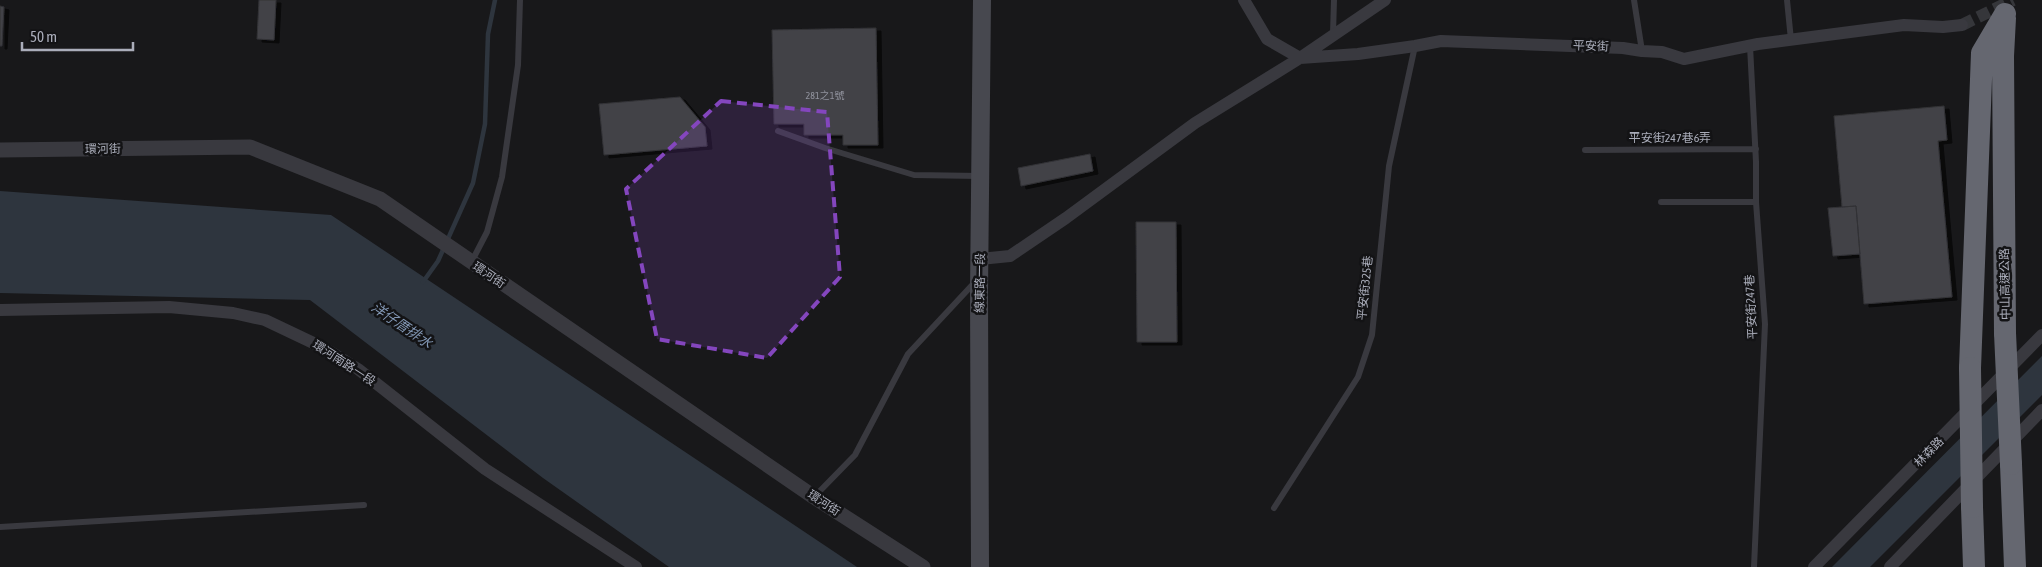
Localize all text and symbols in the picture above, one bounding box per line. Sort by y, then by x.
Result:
scale bar [22,20,134,52]
text: 50 m [30,28,57,45]
street label: 平安街 [1573,38,1609,54]
house number: 281之1號 [806,90,844,101]
street label: 平安街247巷6弄 [1629,131,1711,145]
street label: 環河街 [85,142,121,156]
street label: 中山高速公路 [1997,248,2013,320]
street label: 線東路一段 [972,253,988,313]
street label: 平安街325巷 [1355,255,1375,321]
street label: 環河街 [470,259,508,291]
street label: 平安街247巷 [1742,274,1760,340]
water label: 洋仔厝排水 [369,299,436,352]
street label: 環河南路一段 [310,338,378,388]
street label: 林森路 [1911,434,1947,470]
street label: 環河街 [805,487,843,519]

